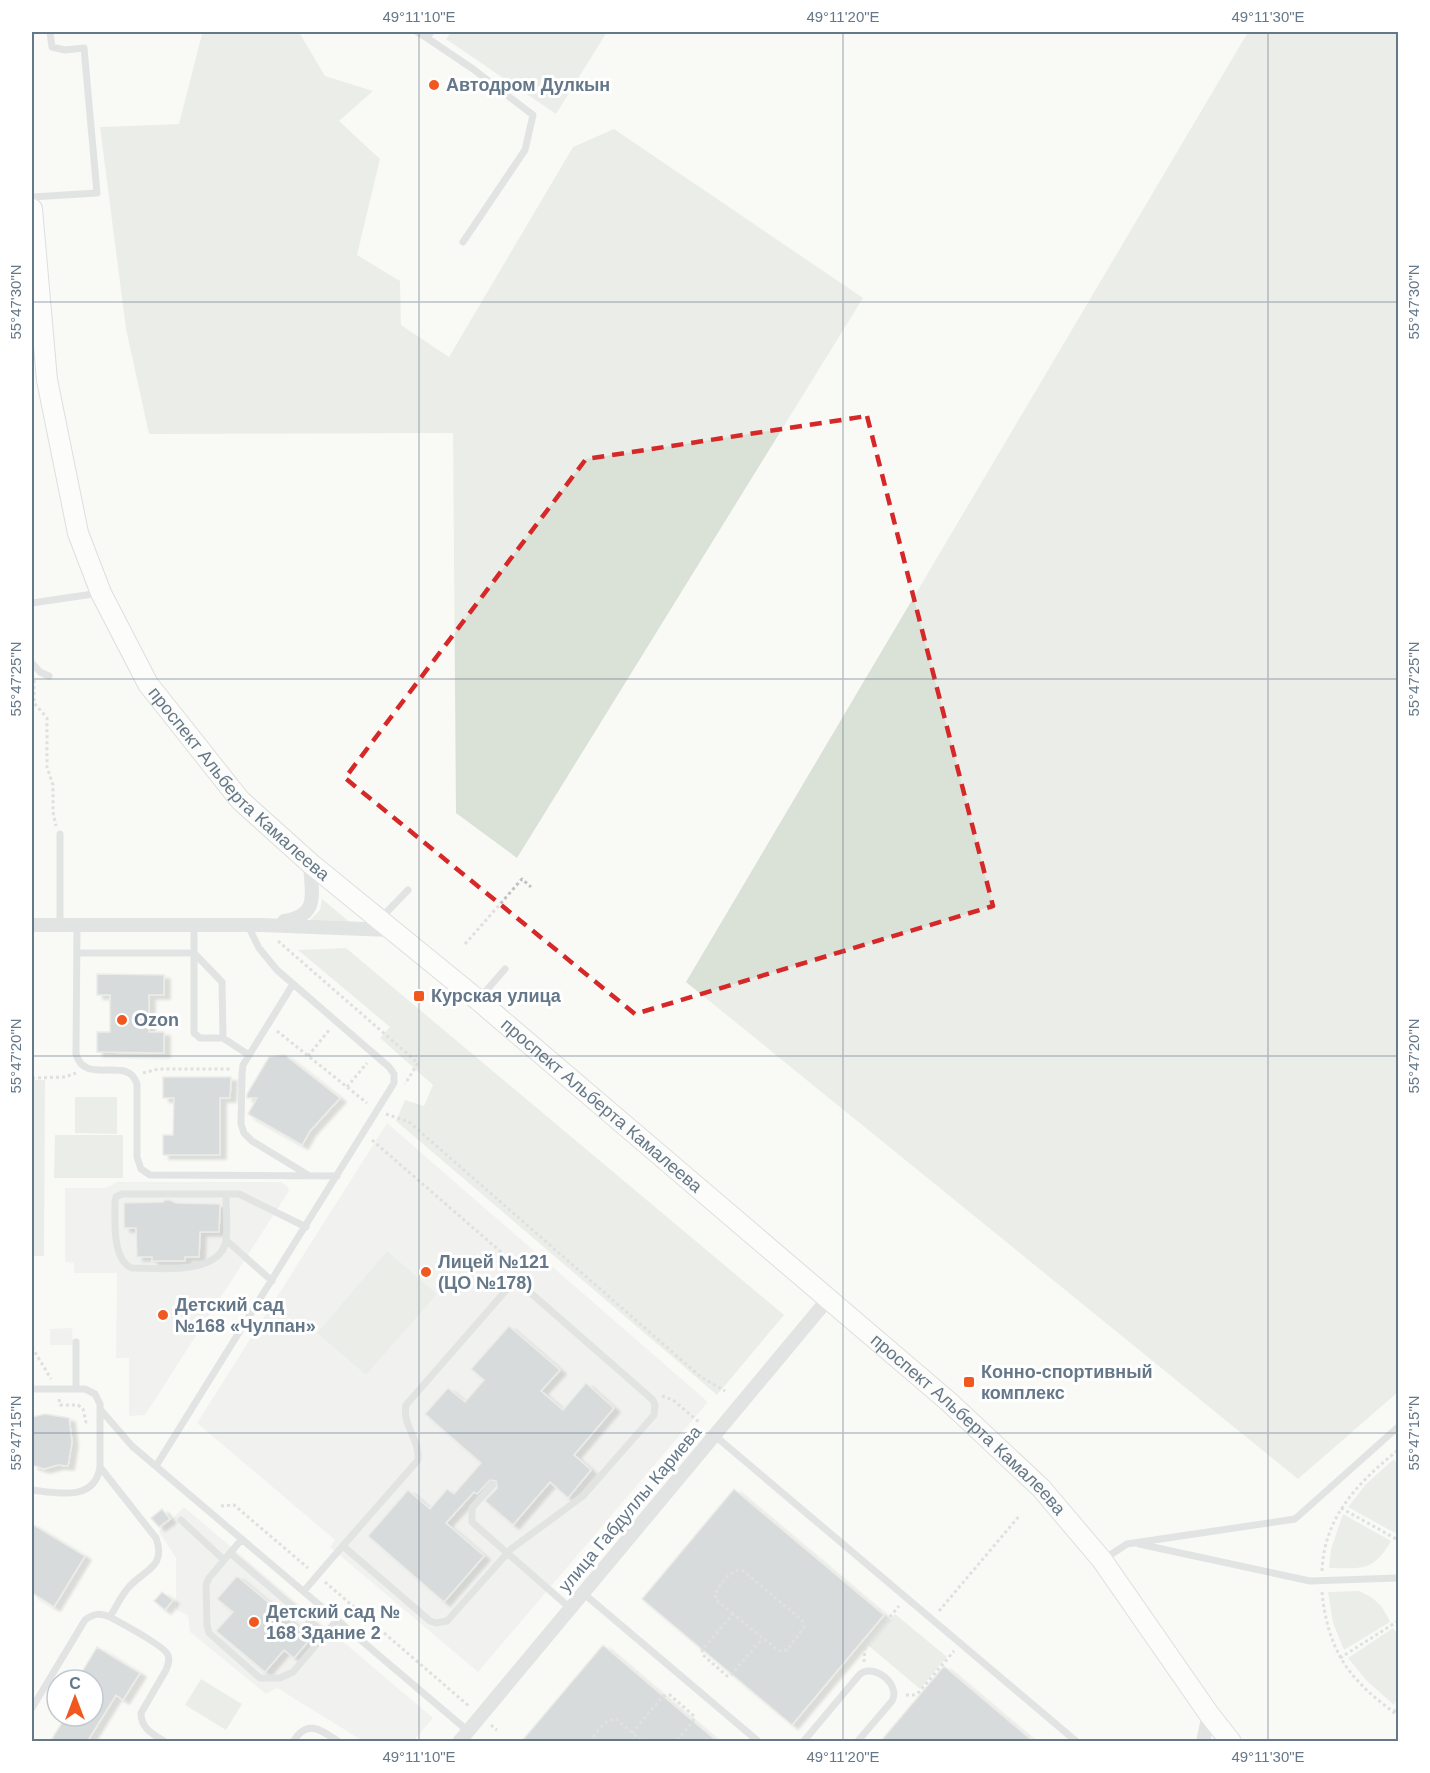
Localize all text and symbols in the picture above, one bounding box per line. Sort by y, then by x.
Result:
text: 49°11'10"E [382,8,456,25]
text: 49°11'20"E [806,8,880,25]
text: 49°11'30"E [1231,8,1305,25]
place label: Автодром Дулкын [446,75,610,95]
marker: Автодром Дулкын [427,78,441,92]
text: 55°47'30"N [7,264,24,340]
text: 55°47'30"N [1405,264,1422,340]
text: 55°47'25"N [7,641,24,717]
text: 55°47'25"N [1405,641,1422,717]
street label: проспект Альберта Камалеева [144,683,334,885]
place label: Курская улица [431,986,562,1006]
marker: Курская улица [412,989,426,1003]
place label: Ozon [134,1010,179,1030]
marker: Ozon [115,1013,129,1027]
street label: проспект Альберта Камалеева [497,1014,707,1197]
text: 55°47'20"N [7,1018,24,1094]
text: 55°47'20"N [1405,1018,1422,1094]
place label: Лицей №121 (ЦО №178) [438,1252,549,1293]
marker: Лицей №121 (ЦО №178) [419,1265,433,1279]
place label: Детский сад №168 «Чулпан» [175,1295,316,1336]
marker: Детский сад №168 «Чулпан» [156,1308,170,1322]
street label: проспект Альберта Камалеева [867,1330,1070,1520]
place label: Конно-спортивный комплекс [981,1362,1153,1403]
marker: Конно-спортивный комплекс [962,1375,976,1389]
text: 55°47'15"N [7,1395,24,1471]
text: 55°47'15"N [1405,1395,1422,1471]
street label: улица Габдуллы Кариева [555,1421,706,1596]
place label: Детский сад № 168 Здание 2 [266,1602,400,1643]
marker: Детский сад № 168 Здание 2 [247,1615,261,1629]
north arrow [45,1668,105,1728]
text: С [69,1675,81,1692]
text: 49°11'10"E [382,1748,456,1765]
text: 49°11'20"E [806,1748,880,1765]
text: 49°11'30"E [1231,1748,1305,1765]

